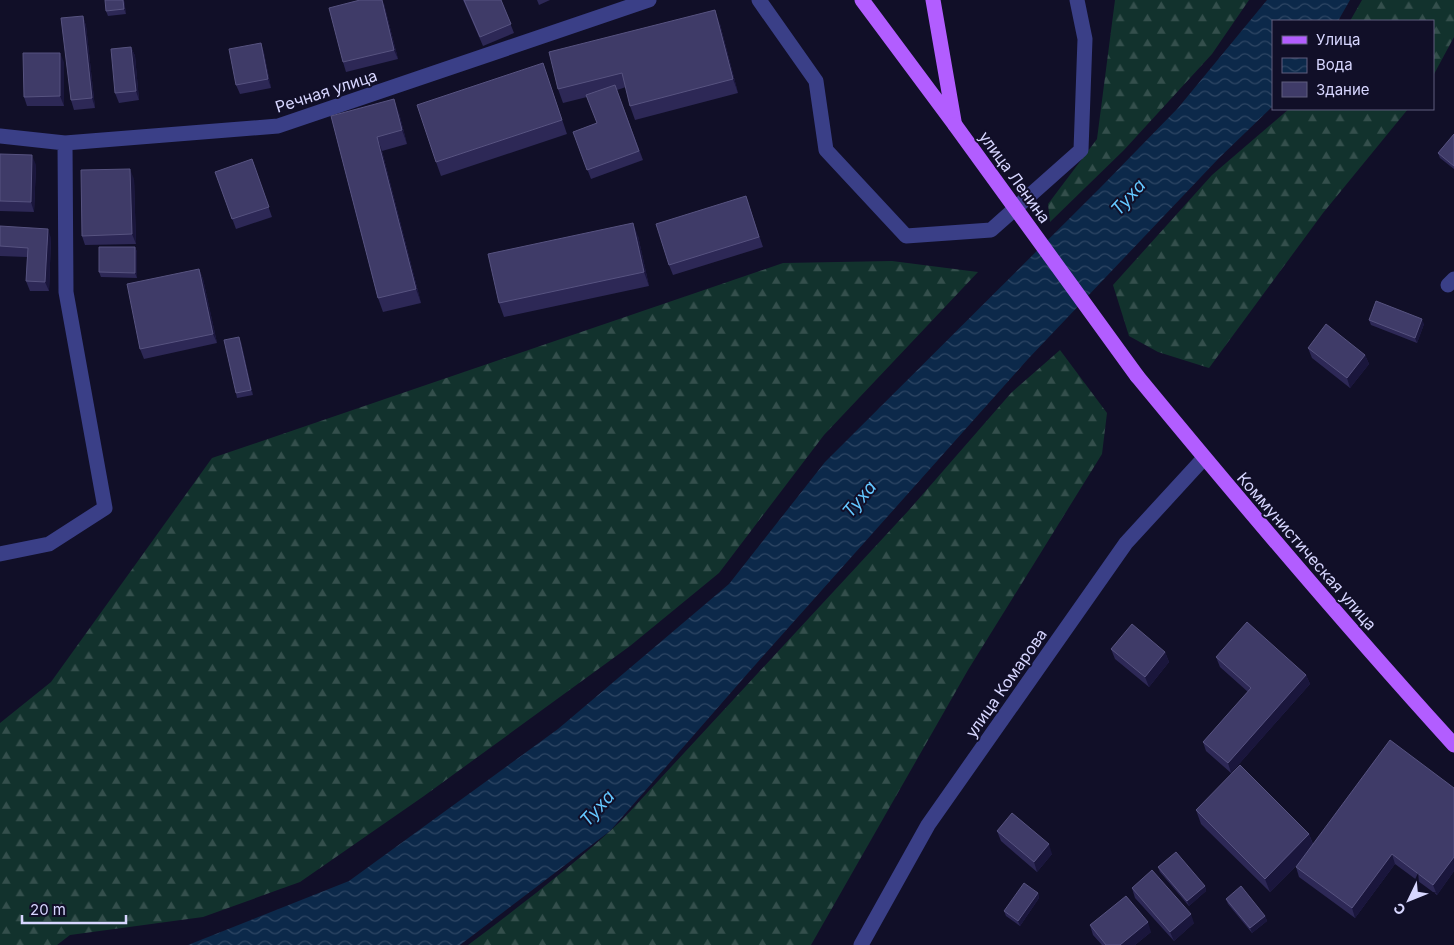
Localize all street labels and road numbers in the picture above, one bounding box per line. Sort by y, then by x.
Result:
street label: Речная улица [272,65,380,117]
street label: улица Ленина [975,127,1055,227]
street label: Коммунистическая улица [1233,468,1381,634]
street label: улица Комарова [961,625,1051,741]

